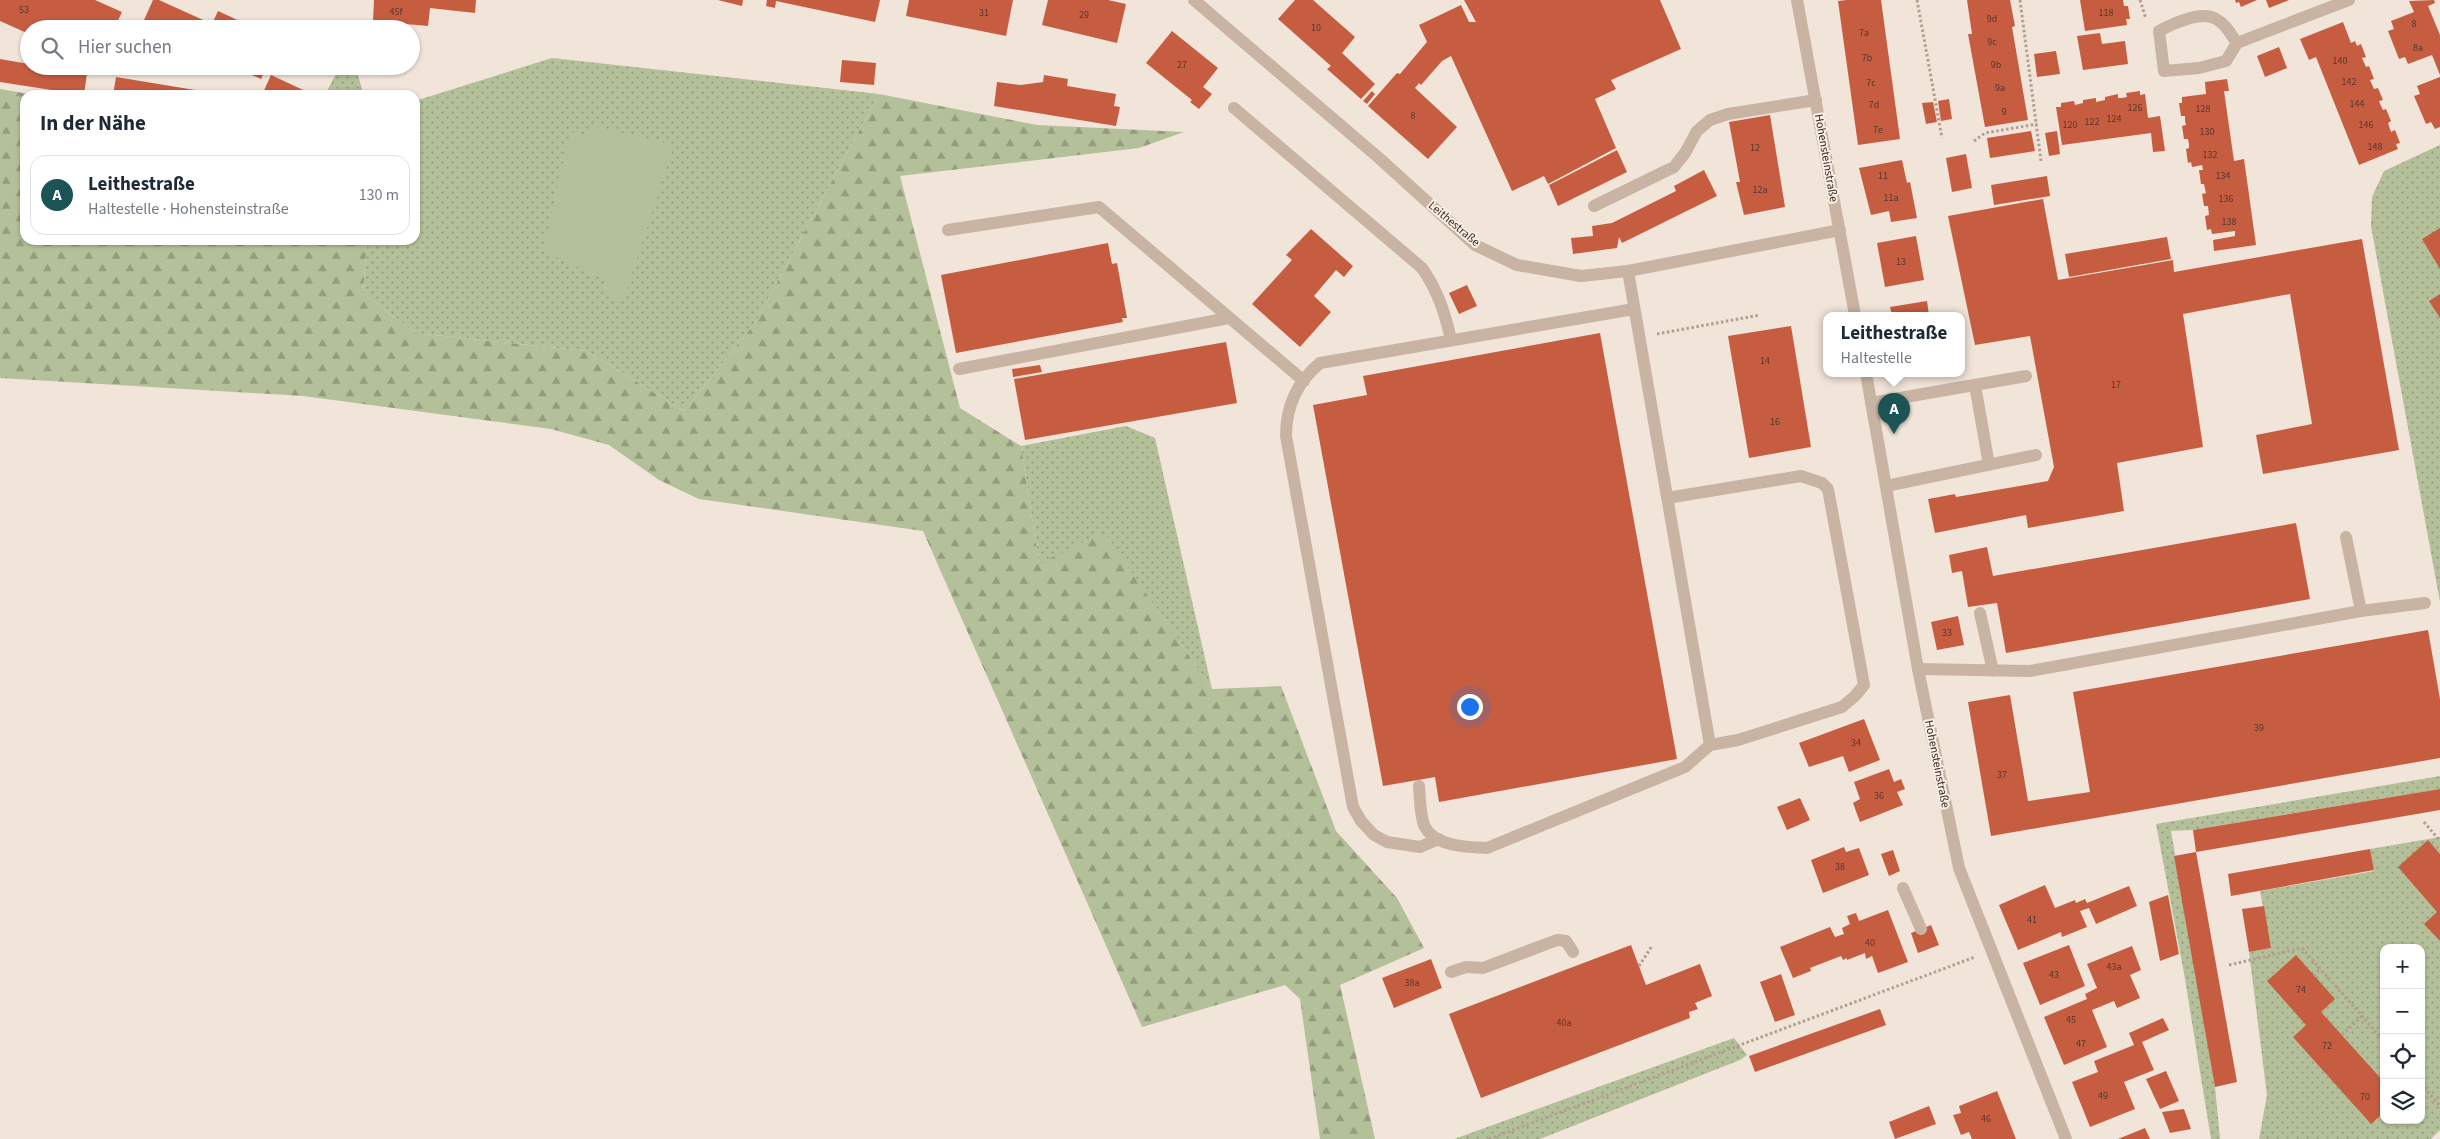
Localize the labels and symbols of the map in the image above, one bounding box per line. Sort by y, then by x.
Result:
house number: 53 [19,3,29,17]
house number: 45f [390,5,404,19]
house number: 31 [979,6,989,20]
house number: 118 [2099,6,2113,20]
house number: 29 [1079,8,1089,22]
house number: 9d [1987,12,1997,26]
house number: 8 [2412,17,2417,31]
house number: 10 [1311,21,1321,35]
house number: 7a [1859,26,1869,40]
house number: 9c [1987,35,1997,49]
house number: 8a [2413,41,2423,55]
house number: 7b [1862,51,1873,65]
house number: 140 [2333,54,2347,68]
house number: 27 [1177,58,1187,72]
house number: 9b [1991,58,2002,72]
house number: 142 [2342,75,2356,89]
house number: 7c [1866,76,1876,90]
house number: 9a [1995,81,2005,95]
house number: 144 [2350,97,2364,111]
house number: 7d [1869,98,1879,112]
house number: 126 [2128,101,2142,115]
house number: 128 [2196,102,2210,116]
house number: 9 [2002,105,2007,119]
house number: 8 [1411,109,1416,123]
house number: 124 [2107,112,2121,126]
street label: Hohensteinstraße [1810,113,1842,203]
house number: 122 [2085,115,2099,129]
house number: 120 [2063,118,2077,132]
house number: 146 [2359,118,2373,132]
house number: 7e [1873,123,1883,137]
house number: 130 [2200,125,2214,139]
house number: 148 [2368,140,2382,154]
house number: 12 [1750,141,1760,155]
house number: 132 [2203,148,2217,162]
house number: 11 [1878,169,1888,183]
house number: 134 [2216,169,2230,183]
house number: 12a [1753,183,1767,197]
house number: 11a [1884,191,1898,205]
house number: 136 [2219,192,2233,206]
street label: Leithestraße [1424,197,1484,251]
house number: 138 [2222,215,2236,229]
house number: 13 [1896,255,1906,269]
house number: 14 [1760,354,1770,368]
house number: 17 [2111,378,2121,392]
pin: A [1878,393,1910,434]
house number: 16 [1770,415,1780,429]
house number: 33 [1942,626,1952,640]
your location [1457,694,1483,720]
street label: Hohensteinstraße [1920,719,1954,809]
house number: 39 [2254,721,2264,735]
house number: 34 [1851,736,1861,750]
house number: 37 [1997,768,2007,782]
house number: 36 [1874,789,1884,803]
house number: 38 [1835,860,1845,874]
house number: 41 [2027,913,2037,927]
house number: 40 [1865,936,1875,950]
house number: 43a [2107,960,2121,974]
house number: 43 [2049,968,2059,982]
house number: 38a [1405,976,1419,990]
house number: 74 [2296,983,2306,997]
house number: 45 [2066,1013,2076,1027]
house number: 40a [1557,1016,1571,1030]
house number: 47 [2076,1037,2086,1051]
house number: 72 [2322,1039,2332,1053]
house number: 49 [2098,1089,2108,1103]
house number: 70 [2360,1090,2370,1104]
house number: 46 [1981,1112,1991,1126]

